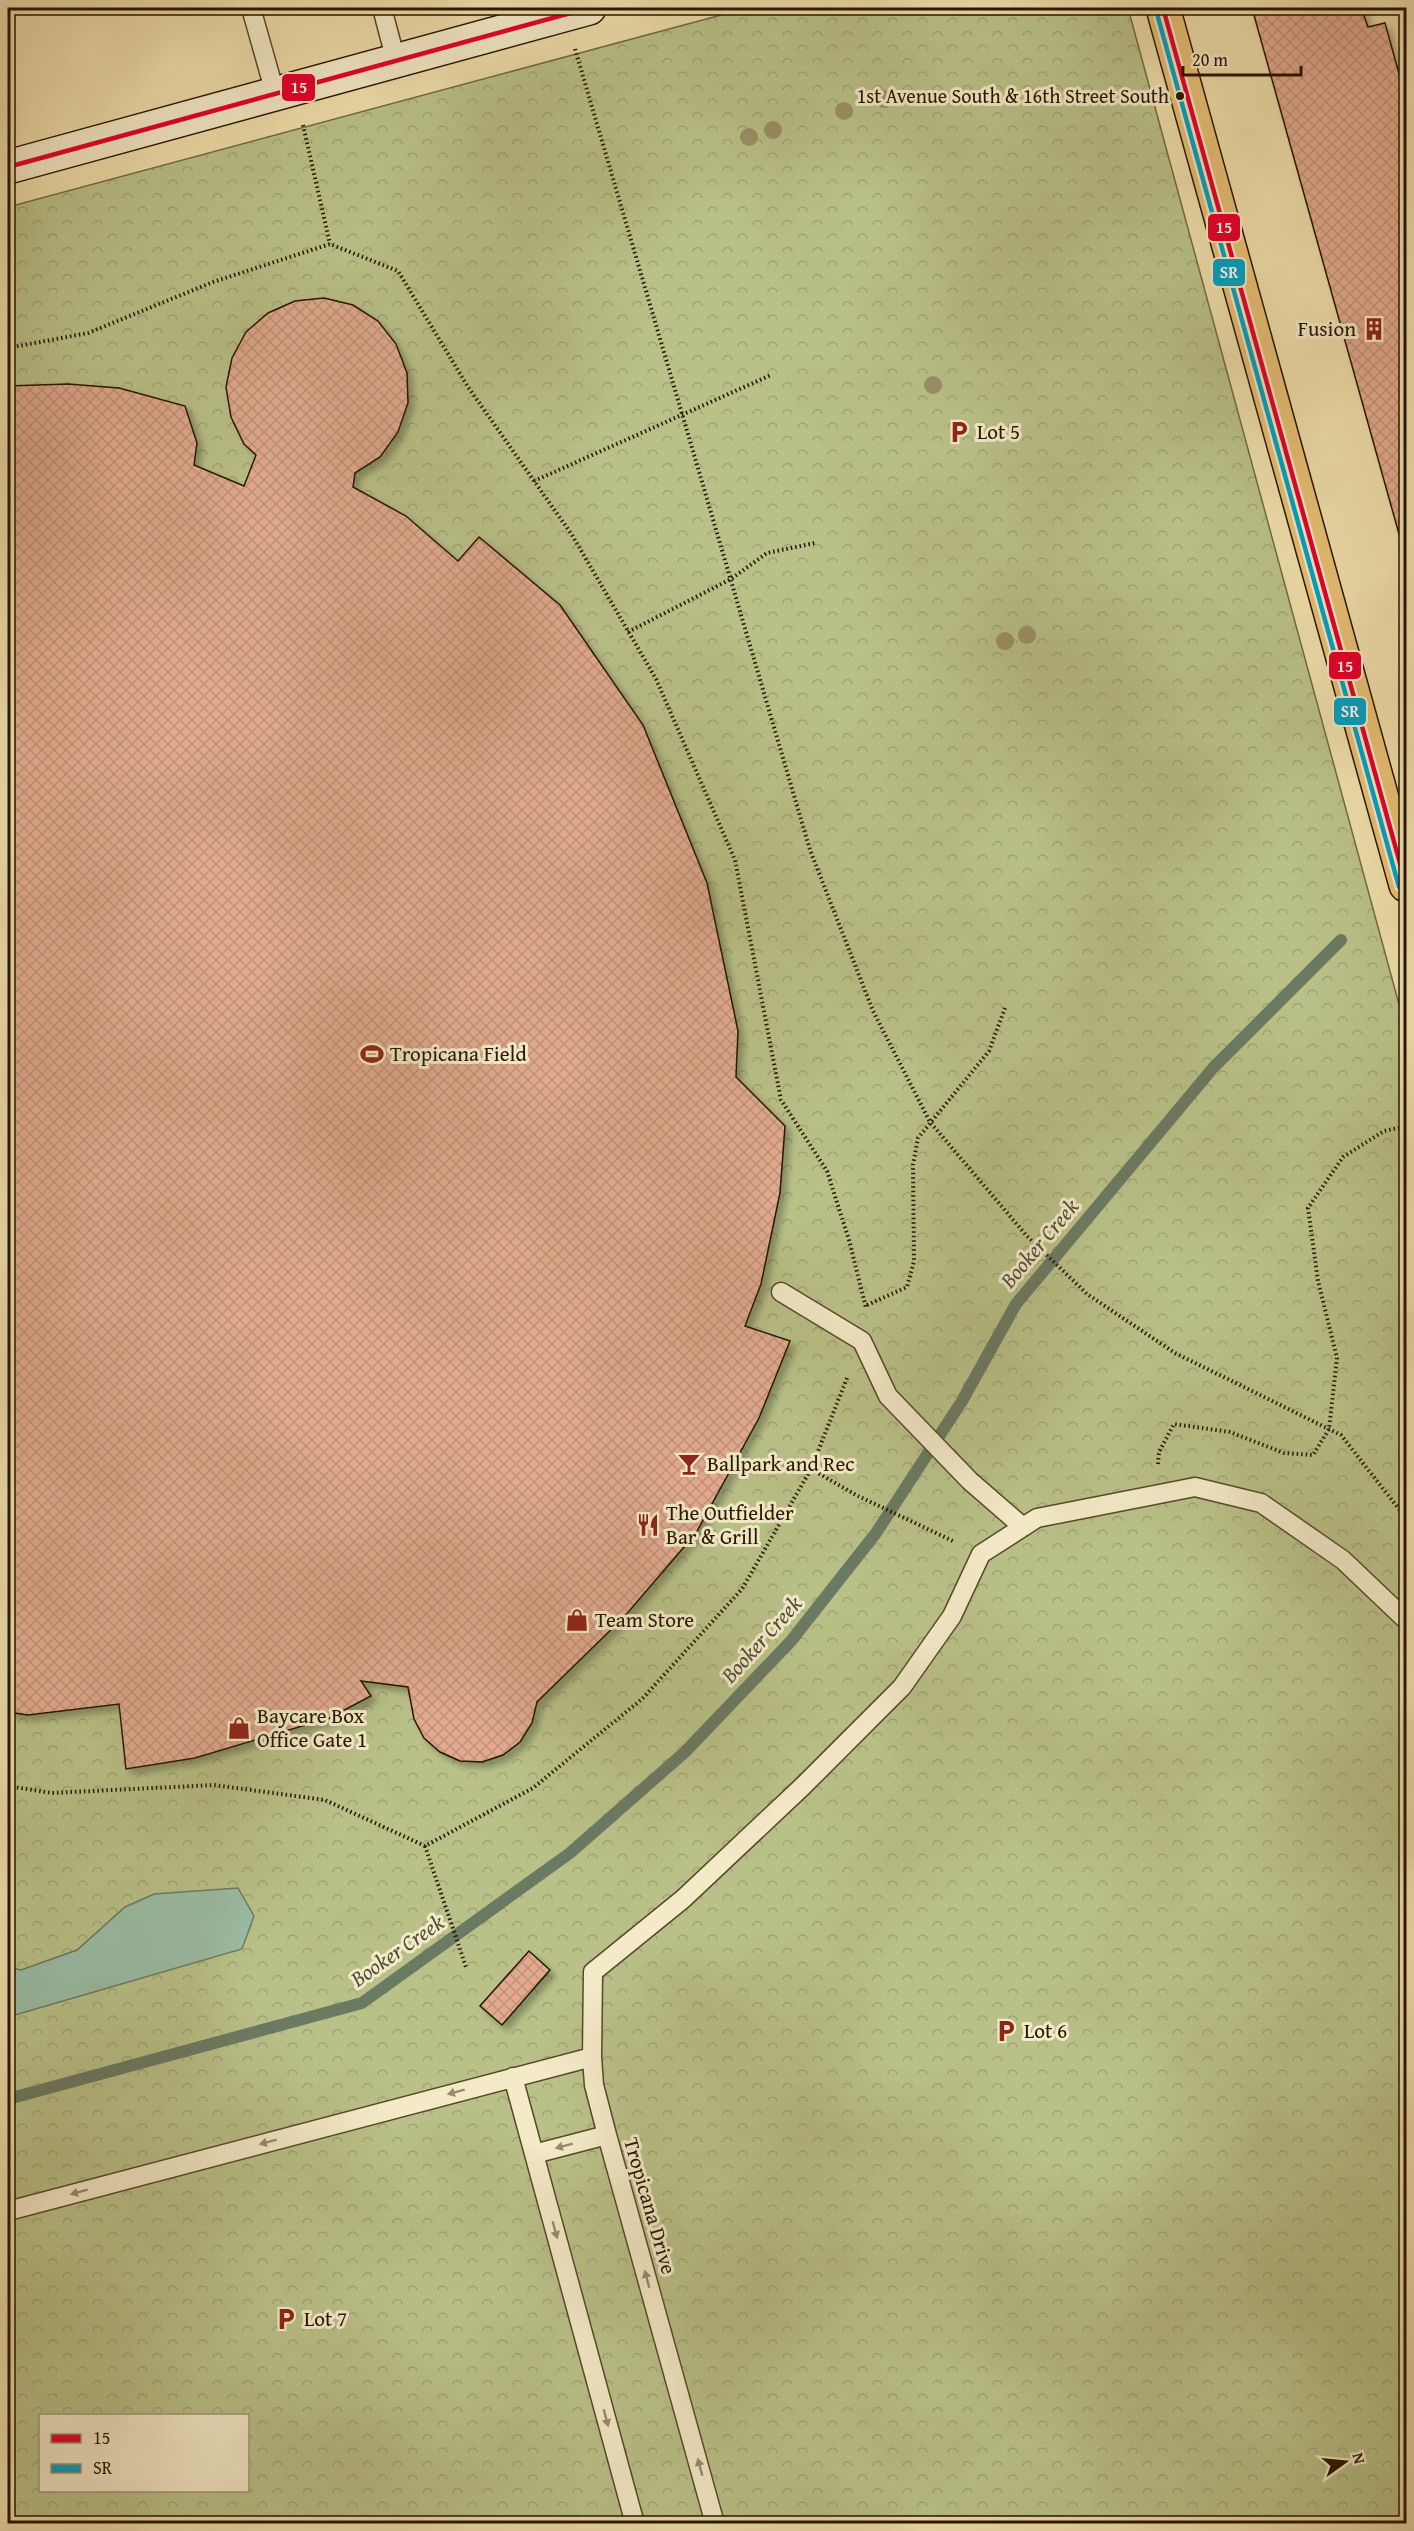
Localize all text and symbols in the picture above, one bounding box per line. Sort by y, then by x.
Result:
scale bar [1183,39,1302,77]
text: 20 m [1192,46,1228,73]
line badge: 15 [281,73,316,102]
text: 15 [291,75,307,99]
place label: 1st Avenue South & 16th Street South [857,81,1169,110]
marker: 1st Avenue South & 16th Street South [1174,90,1186,102]
line badge: 15 [1207,213,1241,242]
text: 15 [1216,215,1232,239]
line badge: SR [1212,258,1246,287]
text: SR [1220,260,1238,284]
place label: Fusion [1298,313,1356,344]
building icon: Fusion [1361,316,1387,342]
place label: Lot 5 [977,416,1020,447]
parking icon: Lot 5 [946,419,972,445]
line badge: 15 [1328,651,1362,680]
text: 15 [1337,654,1353,678]
line badge: SR [1333,697,1367,726]
text: SR [1341,699,1359,723]
place label: Tropicana Field [390,1038,528,1069]
sports icon: Tropicana Field [359,1041,385,1067]
water label: Booker Creek [991,1191,1086,1295]
place label: Ballpark and Rec [707,1448,855,1479]
bar icon: Ballpark and Rec [676,1451,702,1477]
place label: The Outfielder Bar & Grill [666,1497,794,1552]
restaurant icon: The Outfielder Bar & Grill [635,1512,661,1538]
water label: Booker Creek [712,1588,810,1690]
place label: Team Store [595,1604,694,1635]
shop icon: Team Store [564,1607,590,1633]
place label: Baycare Box Office Gate 1 [257,1700,367,1755]
shop icon: Baycare Box Office Gate 1 [226,1715,252,1741]
water label: Booker Creek [343,1905,451,1995]
place label: Lot 6 [1024,2015,1067,2046]
parking icon: Lot 6 [993,2018,1019,2044]
one-way arrow [447,2088,465,2097]
street label: Tropicana Drive [616,2134,685,2278]
one-way arrow [259,2138,277,2147]
one-way arrow [555,2142,573,2151]
one-way arrow [70,2188,88,2197]
one-way arrow [550,2221,560,2240]
one-way arrow [642,2270,651,2288]
place label: Lot 7 [304,2303,347,2334]
parking icon: Lot 7 [273,2306,299,2332]
one-way arrow [602,2409,612,2428]
legend [39,2414,249,2492]
text: 15 [93,2424,110,2451]
north arrow [1315,2432,1375,2492]
text: N [1347,2450,1373,2467]
text: SR [93,2454,113,2481]
one-way arrow [694,2458,704,2476]

